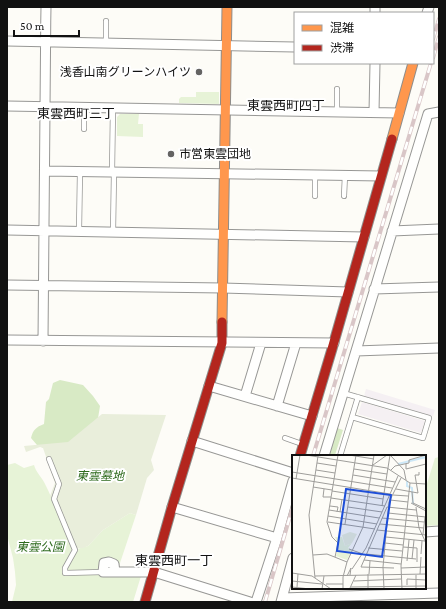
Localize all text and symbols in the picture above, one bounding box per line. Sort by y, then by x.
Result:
scale bar [14,12,79,38]
legend [294,12,434,64]
text: 50 m [20,19,45,33]
text: 混雑 [330,21,354,35]
text: 渋滞 [330,41,354,55]
place label: 浅香山南グリーンハイツ [60,65,191,79]
marker: 浅香山南グリーンハイツ [194,67,204,77]
district label: 東雲西町四丁 [247,98,325,113]
district label: 東雲西町三丁 [37,106,115,121]
place label: 市営東雲団地 [179,147,251,161]
marker: 市営東雲団地 [166,149,176,159]
inset map [292,455,426,589]
park label: 東雲墓地 [76,469,126,483]
park label: 東雲公園 [16,540,66,554]
district label: 東雲西町一丁 [135,553,213,568]

